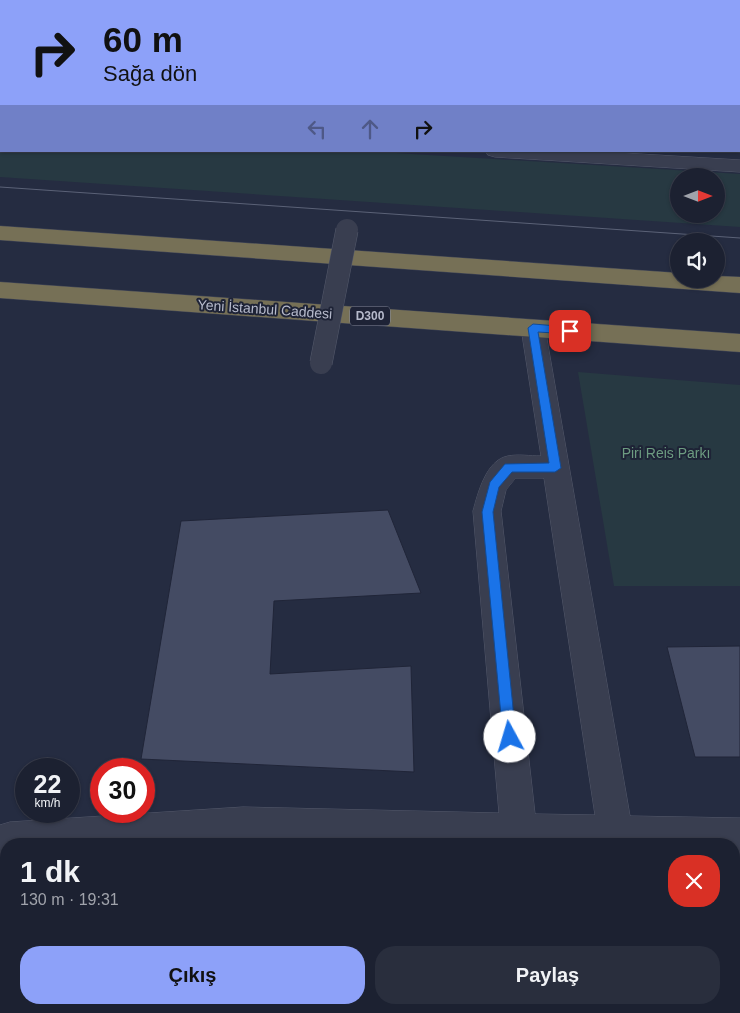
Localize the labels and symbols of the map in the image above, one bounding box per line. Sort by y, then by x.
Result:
north arrow [670,168,725,222]
street label: Yeni İstanbul Caddesi [197,295,333,322]
road number: D300 [350,306,390,326]
pin [549,310,591,352]
park label: Piri Reis Parkı [622,445,710,461]
position arrow [483,710,535,762]
speed limit sign: 30 [90,758,155,823]

